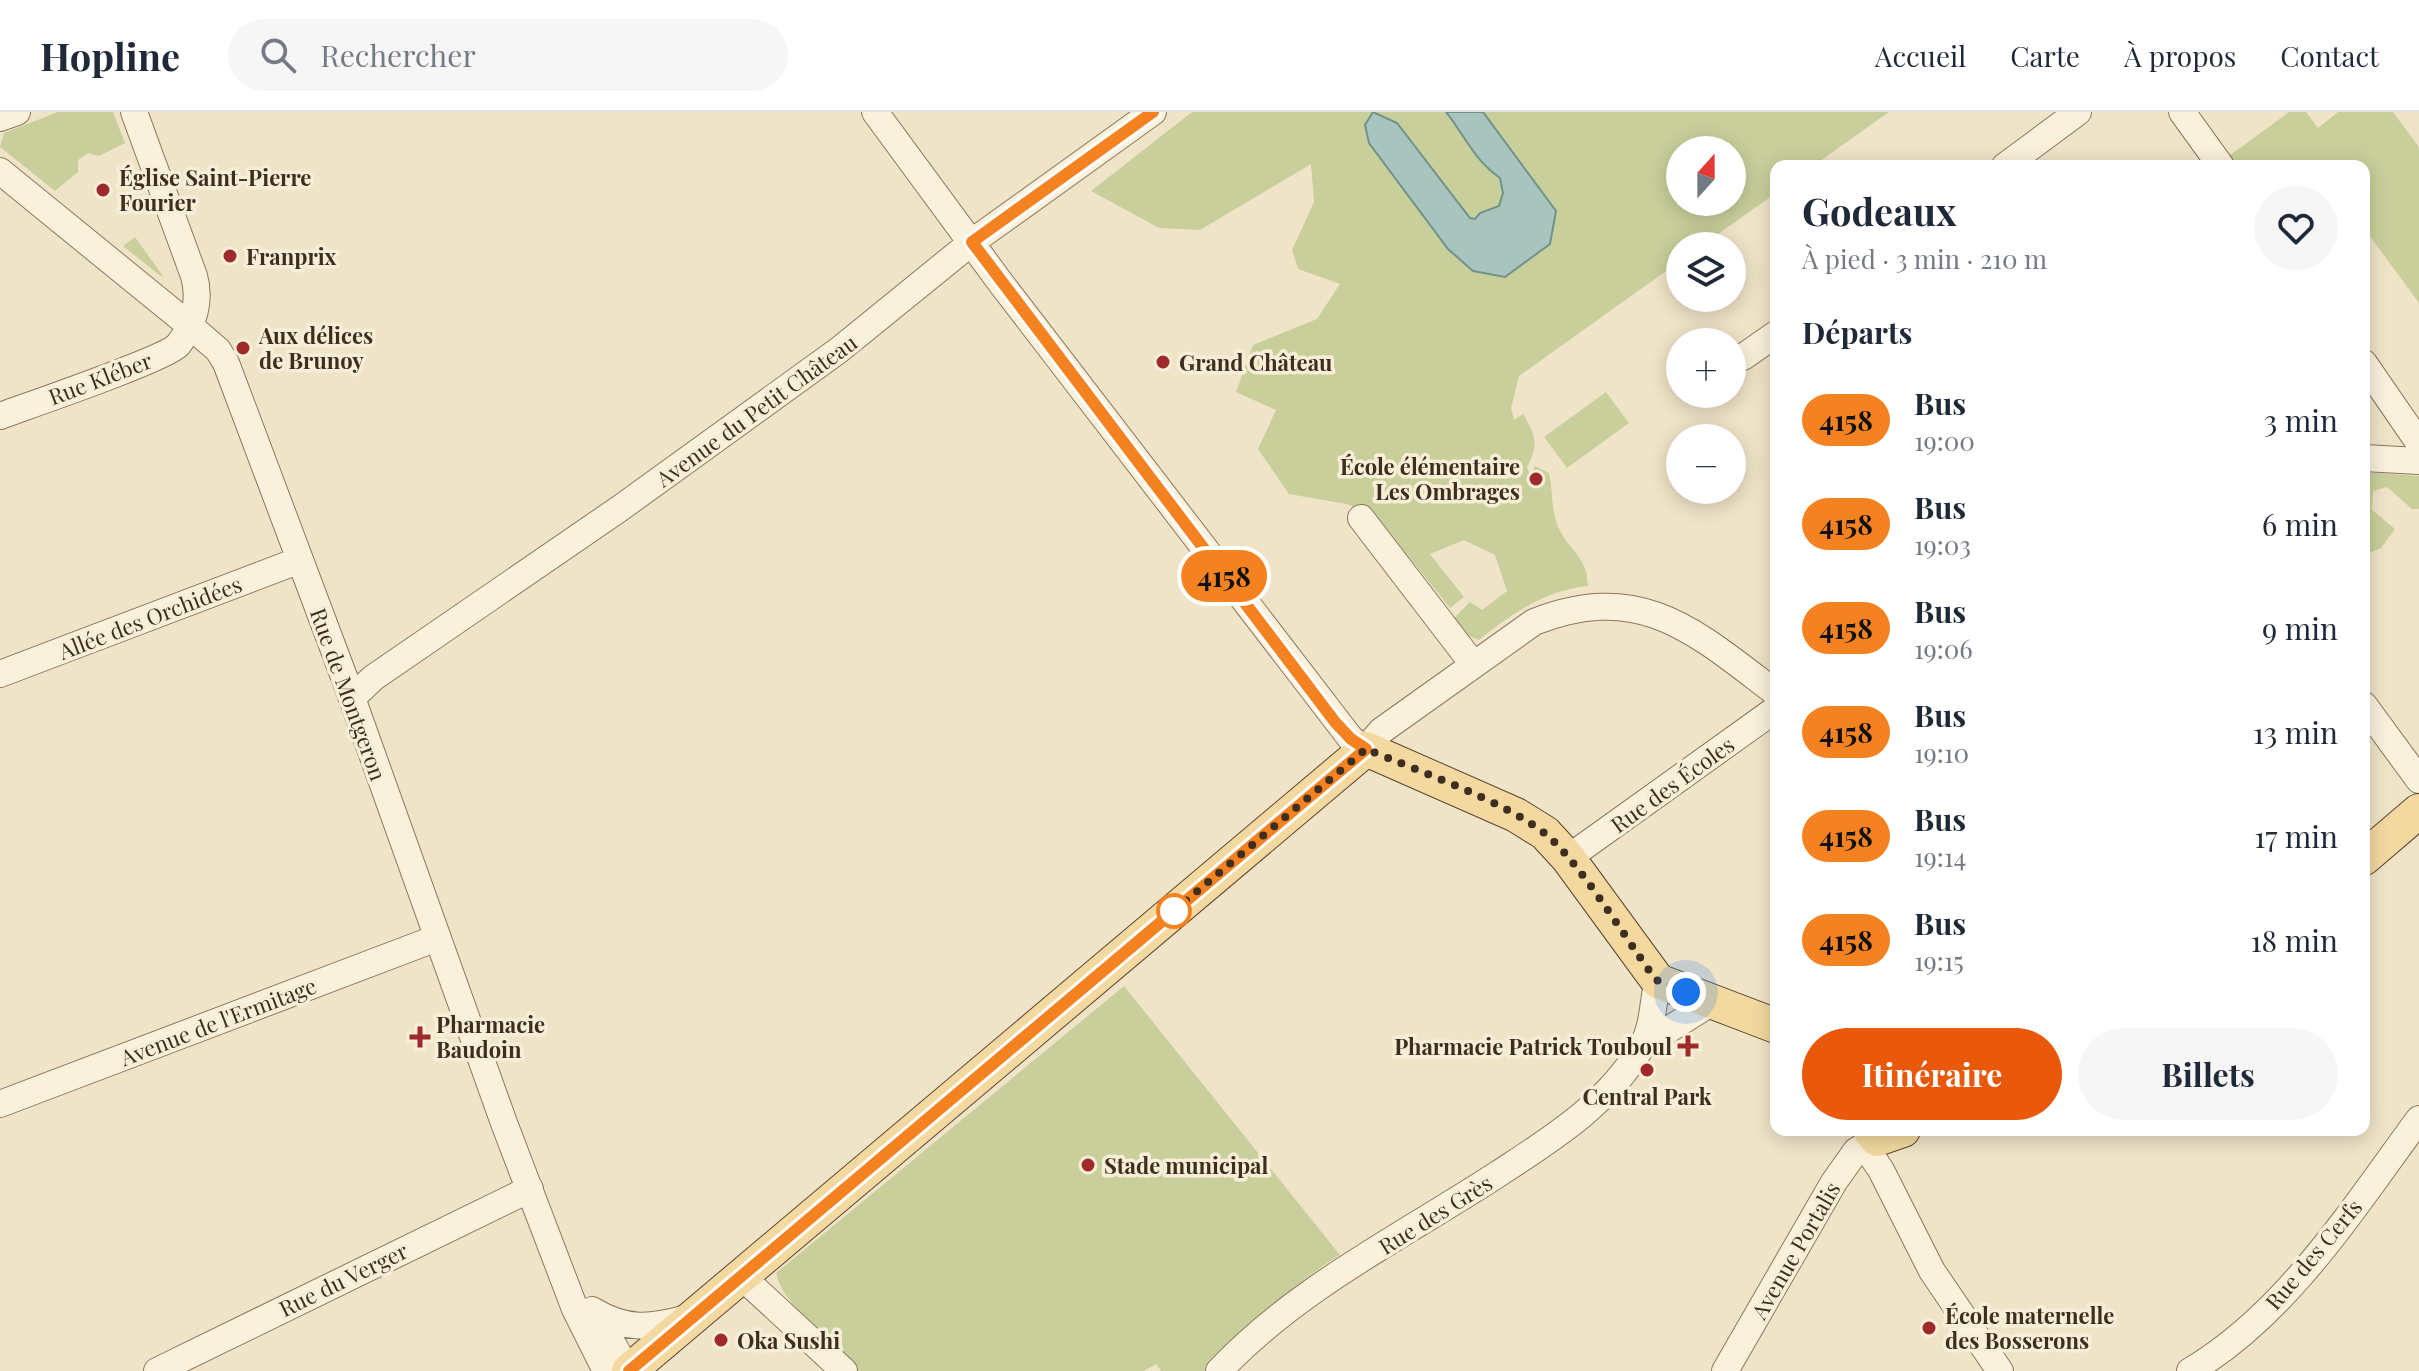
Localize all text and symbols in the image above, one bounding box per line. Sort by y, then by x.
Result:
search box [228,19,788,91]
text: Hopline [40,30,180,81]
icon: search [256,33,300,77]
text: Rechercher [320,35,476,75]
text: Accueil [1875,37,1966,74]
text: Carte [2010,37,2080,74]
text: À propos [2124,37,2236,74]
text: Contact [2280,37,2379,74]
north arrow [1666,136,1746,216]
map controls [1666,136,1746,504]
place label: Église Saint-Pierre Fourier [119,162,311,217]
marker: Église Saint-Pierre Fourier [94,181,112,199]
text: Godeaux [1802,185,1956,236]
button: heart [2254,186,2338,270]
button: layers [1666,232,1746,312]
place label: Franprix [246,241,337,271]
text: À pied · 3 min · 210 m [1802,241,2047,276]
marker: Franprix [221,247,239,265]
text: Départs [1802,312,1912,352]
place label: Aux délices de Brunoy [258,320,373,375]
street label: Avenue du Petit Château [649,327,863,494]
button: + [1666,328,1746,408]
marker: Aux délices de Brunoy [234,339,252,357]
street label: Rue Kléber [44,344,156,411]
place label: Grand Château [1179,347,1332,377]
marker: Grand Château [1154,353,1172,371]
text: Bus [1914,383,1966,423]
text: 3 min [2264,400,2338,440]
text: 4158 [1819,401,1873,438]
text: 19:00 [1914,423,1975,458]
button: − [1666,424,1746,504]
place label: École élémentaire Les Ombrages [1340,451,1520,506]
marker: École élémentaire Les Ombrages [1527,470,1545,488]
text: Bus [1914,487,1966,527]
text: 6 min [2262,504,2338,544]
text: 4158 [1819,505,1873,542]
text: 19:03 [1914,527,1971,562]
line badge: 4158 [1168,550,1280,602]
text: 4158 [1197,557,1251,594]
street label: Allée des Orchidées [53,568,246,666]
text: Bus [1914,591,1966,631]
street label: Rue de Montgeron [304,604,394,784]
text: 9 min [2262,608,2338,648]
text: 4158 [1819,609,1873,646]
text: 19:06 [1914,631,1973,666]
text: Bus [1914,695,1966,735]
text: 13 min [2253,712,2338,752]
text: 4158 [1819,713,1873,750]
street label: Rue des Écoles [1604,729,1740,839]
text: 19:10 [1914,735,1969,770]
text: Bus [1914,799,1966,839]
text: 17 min [2254,816,2338,856]
text: 4158 [1819,817,1873,854]
text: 19:14 [1914,839,1966,874]
unlabelled marker [1157,894,1191,928]
text: Bus [1914,903,1966,943]
text: 18 min [2250,920,2338,960]
text: 4158 [1819,921,1873,958]
text: 19:15 [1914,943,1964,978]
street label: Avenue de l'Ermitage [115,970,320,1073]
your location [1666,972,1706,1012]
place label: Pharmacie Baudoin [436,1009,545,1064]
marker: Pharmacie Baudoin [411,1028,429,1046]
button: Itinéraire [1802,1028,2062,1120]
button: Billets [2078,1028,2338,1120]
place label: Pharmacie Patrick Touboul [1394,1031,1672,1061]
marker: Pharmacie Patrick Touboul [1679,1037,1697,1055]
marker: Central Park [1638,1061,1656,1079]
place label: Central Park [1582,1081,1712,1111]
place label: Stade municipal [1104,1150,1268,1180]
marker: Stade municipal [1079,1156,1097,1174]
street label: Rue des Grès [1372,1167,1498,1261]
street label: Avenue Portalis [1743,1176,1846,1325]
street label: Rue des Cerfs [2258,1192,2368,1316]
street label: Rue du Verger [274,1235,413,1323]
place label: École maternelle des Bosserons [1945,1300,2114,1355]
marker: École maternelle des Bosserons [1920,1319,1938,1337]
place label: Oka Sushi [737,1325,840,1355]
marker: Oka Sushi [712,1331,730,1349]

